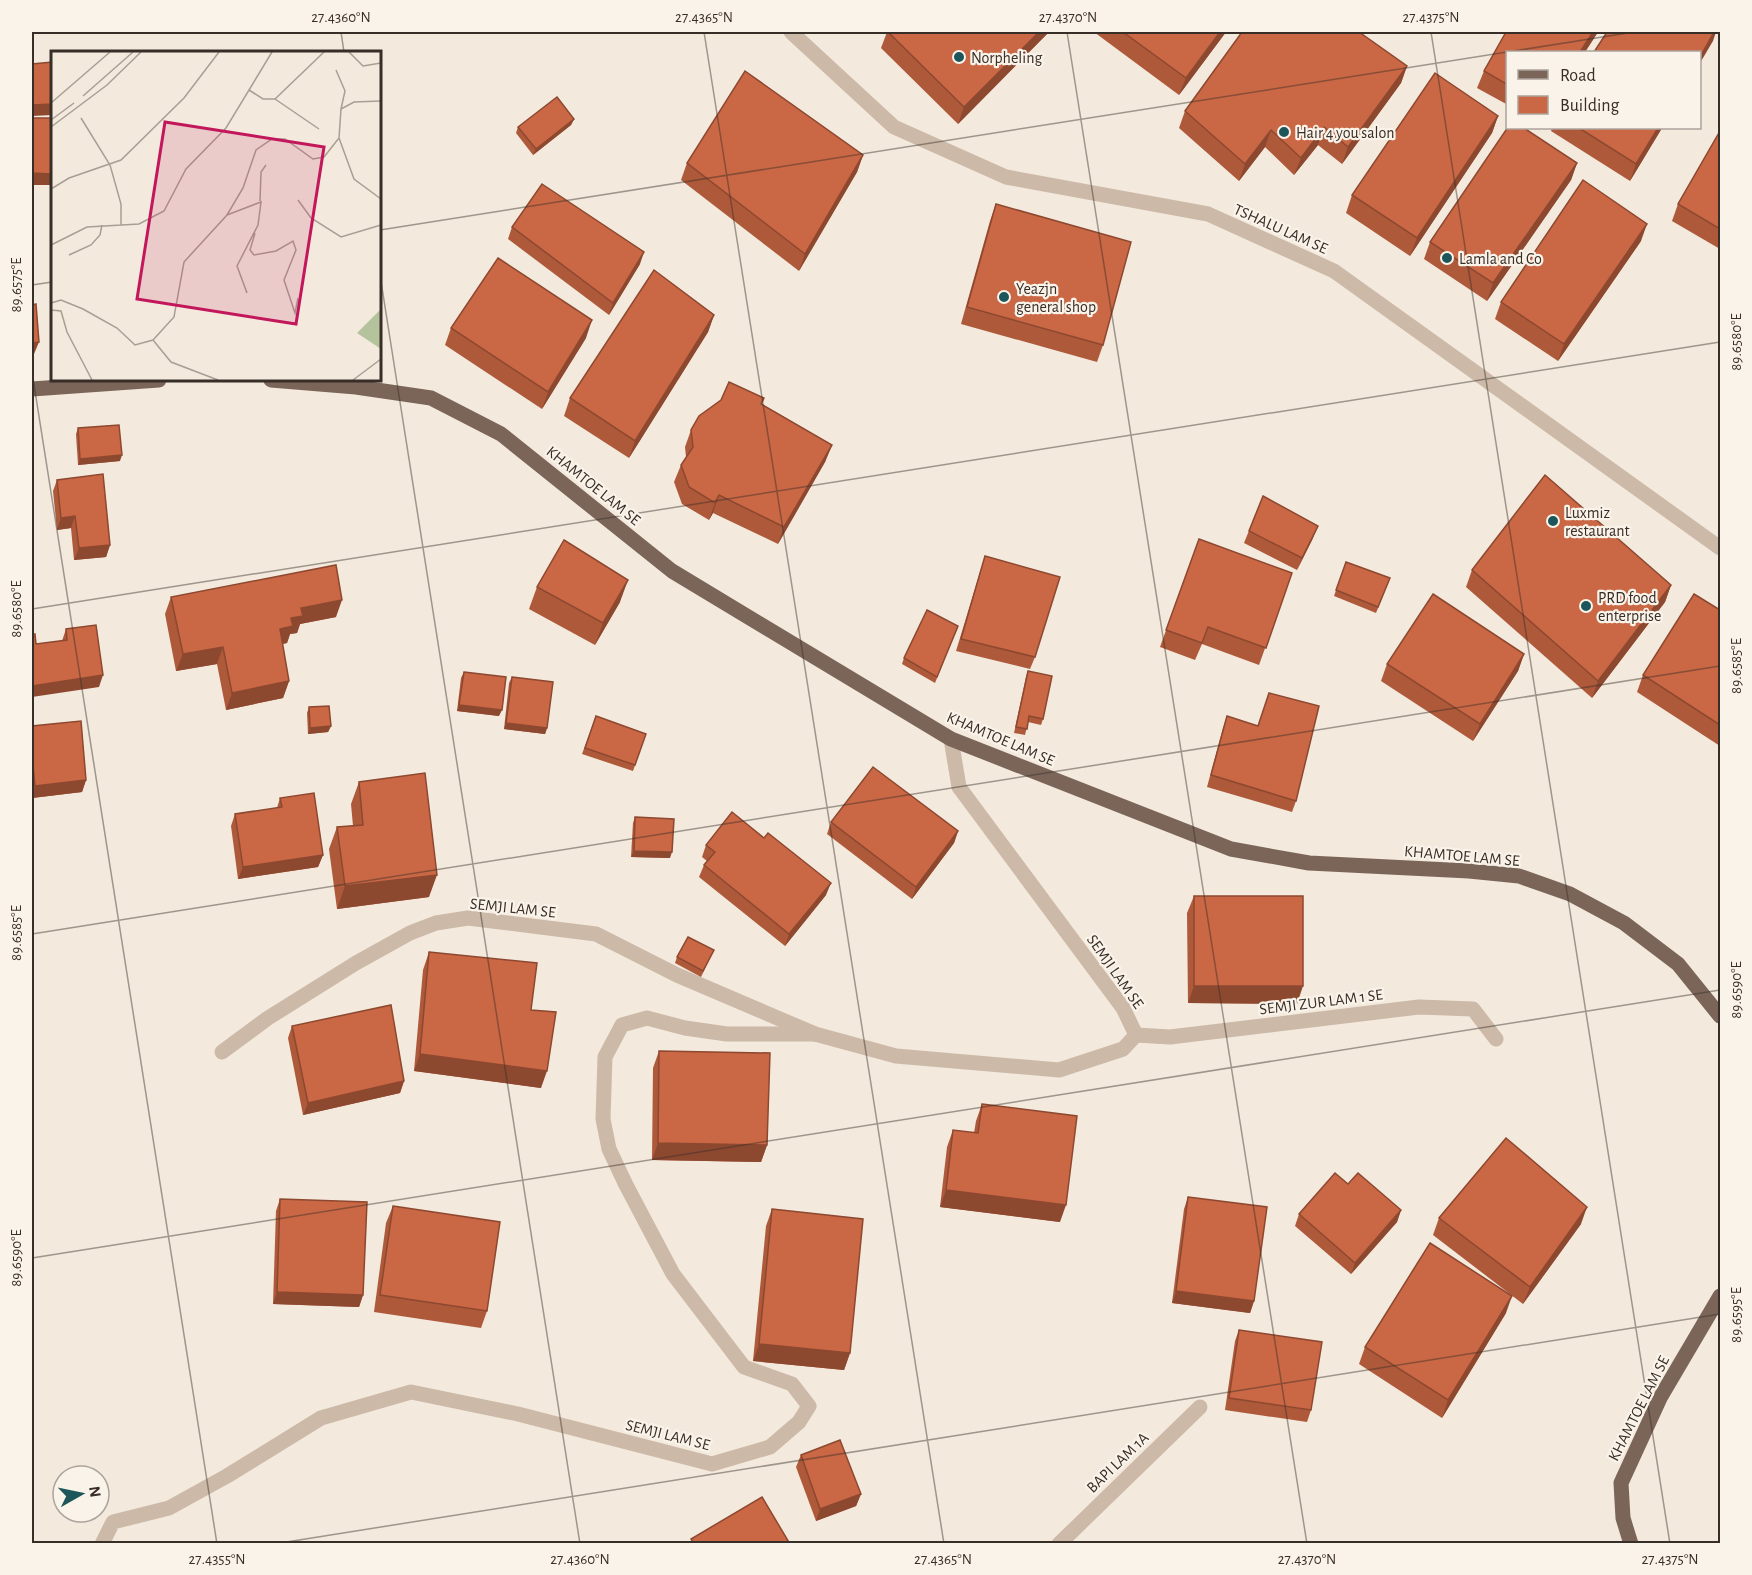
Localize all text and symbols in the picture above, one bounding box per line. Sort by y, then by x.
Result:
text: 27.4360°N [311,10,371,25]
text: 27.4365°N [675,10,733,25]
text: 27.4370°N [1039,10,1097,25]
text: 27.4375°N [1402,10,1460,25]
marker: Norpheling [952,50,966,64]
place label: Norpheling [971,50,1042,66]
inset map [51,51,381,381]
legend [1506,51,1701,129]
text: Road [1560,67,1596,85]
text: Building [1560,97,1620,115]
marker: Hair 4 you salon [1277,125,1291,139]
place label: Hair 4 you salon [1296,125,1395,142]
street label: TSHALU LAM SE [1231,201,1330,257]
marker: Lamla and Co [1440,251,1454,265]
place label: Lamla and Co [1459,251,1542,267]
text: 89.6575°E [9,257,24,313]
place label: Yeazjn general shop [1016,281,1096,315]
marker: Yeazjn general shop [997,290,1011,304]
text: 89.6580°E [1729,313,1744,371]
street label: KHAMTOE LAM SE [543,443,644,529]
place label: Luxmiz restaurant [1565,505,1630,539]
marker: Luxmiz restaurant [1546,514,1560,528]
text: 89.6580°E [9,580,24,638]
place label: PRD food enterprise [1598,590,1661,624]
marker: PRD food enterprise [1579,599,1593,613]
text: 89.6585°E [1729,638,1744,694]
street label: KHAMTOE LAM SE [944,709,1057,769]
street label: KHAMTOE LAM SE [1404,843,1521,869]
street label: SEMJI LAM SE [469,896,557,920]
text: 89.6585°E [9,905,24,961]
street label: SEMJI LAM SE [1084,932,1147,1012]
text: 89.6590°E [1729,961,1744,1019]
street label: SEMJI ZUR LAM 1 SE [1258,986,1384,1018]
text: 89.6590°E [9,1229,24,1287]
text: 89.6595°E [1729,1287,1744,1343]
street label: KHAMTOE LAM SE [1605,1353,1672,1464]
street label: SEMJI LAM SE [624,1417,712,1453]
street label: BAPI LAM 1A [1084,1430,1152,1496]
north arrow [51,1464,111,1524]
text: N [86,1485,104,1499]
text: 27.4355°N [188,1552,246,1567]
text: 27.4360°N [550,1552,610,1567]
text: 27.4365°N [914,1552,972,1567]
text: 27.4370°N [1278,1552,1336,1567]
text: 27.4375°N [1641,1552,1699,1567]

